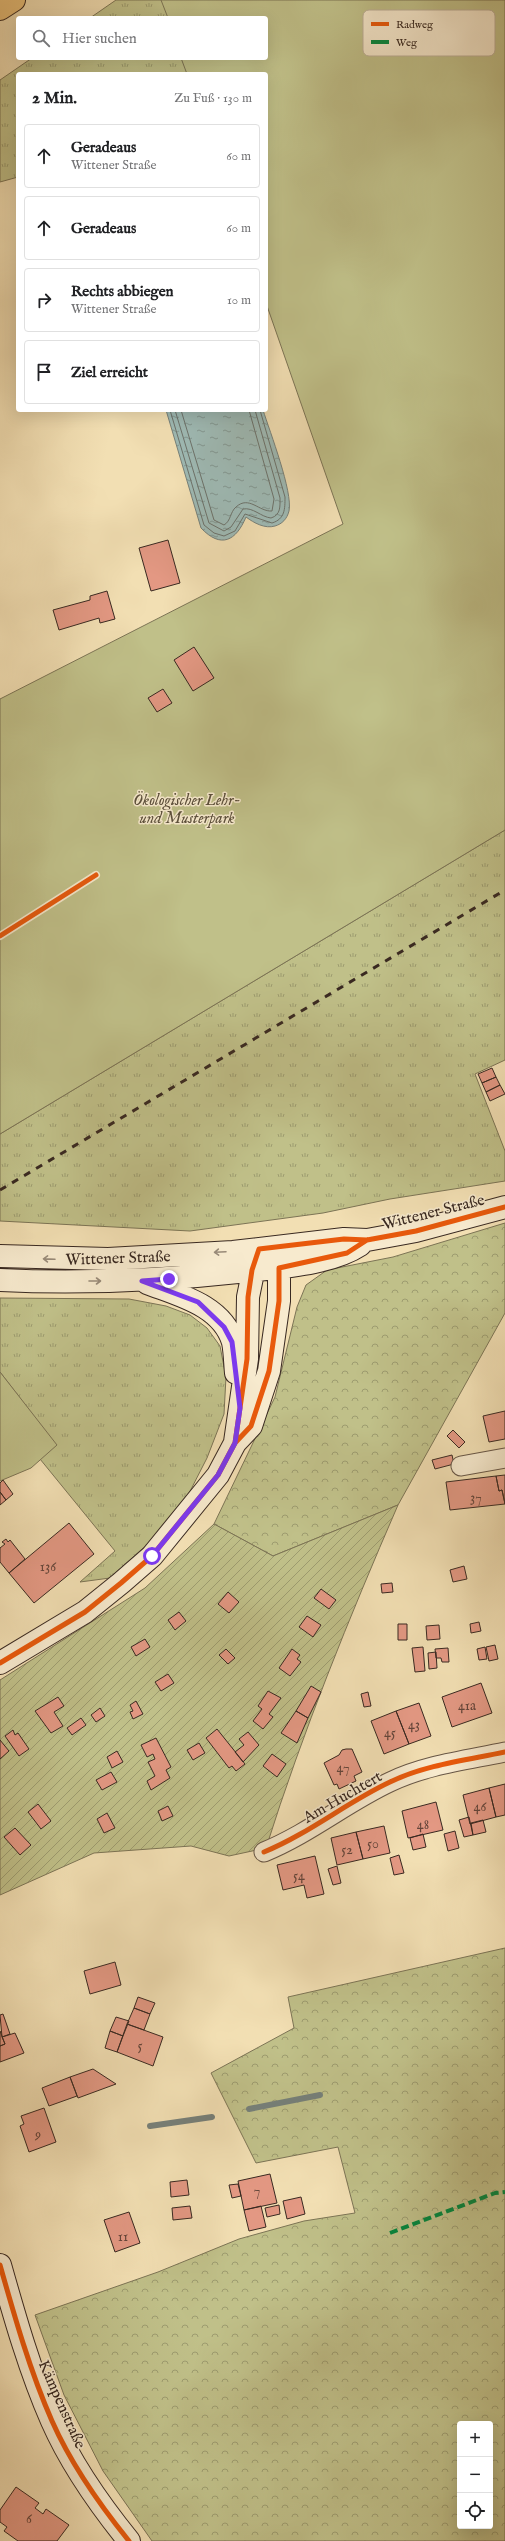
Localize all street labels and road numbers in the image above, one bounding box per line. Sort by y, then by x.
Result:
street label: Wittener Straße [380,1191,487,1235]
street label: Wittener Straße [65,1247,171,1271]
street label: Am Huchtert [299,1767,387,1829]
street label: Kämpenstraße [33,2357,90,2452]

